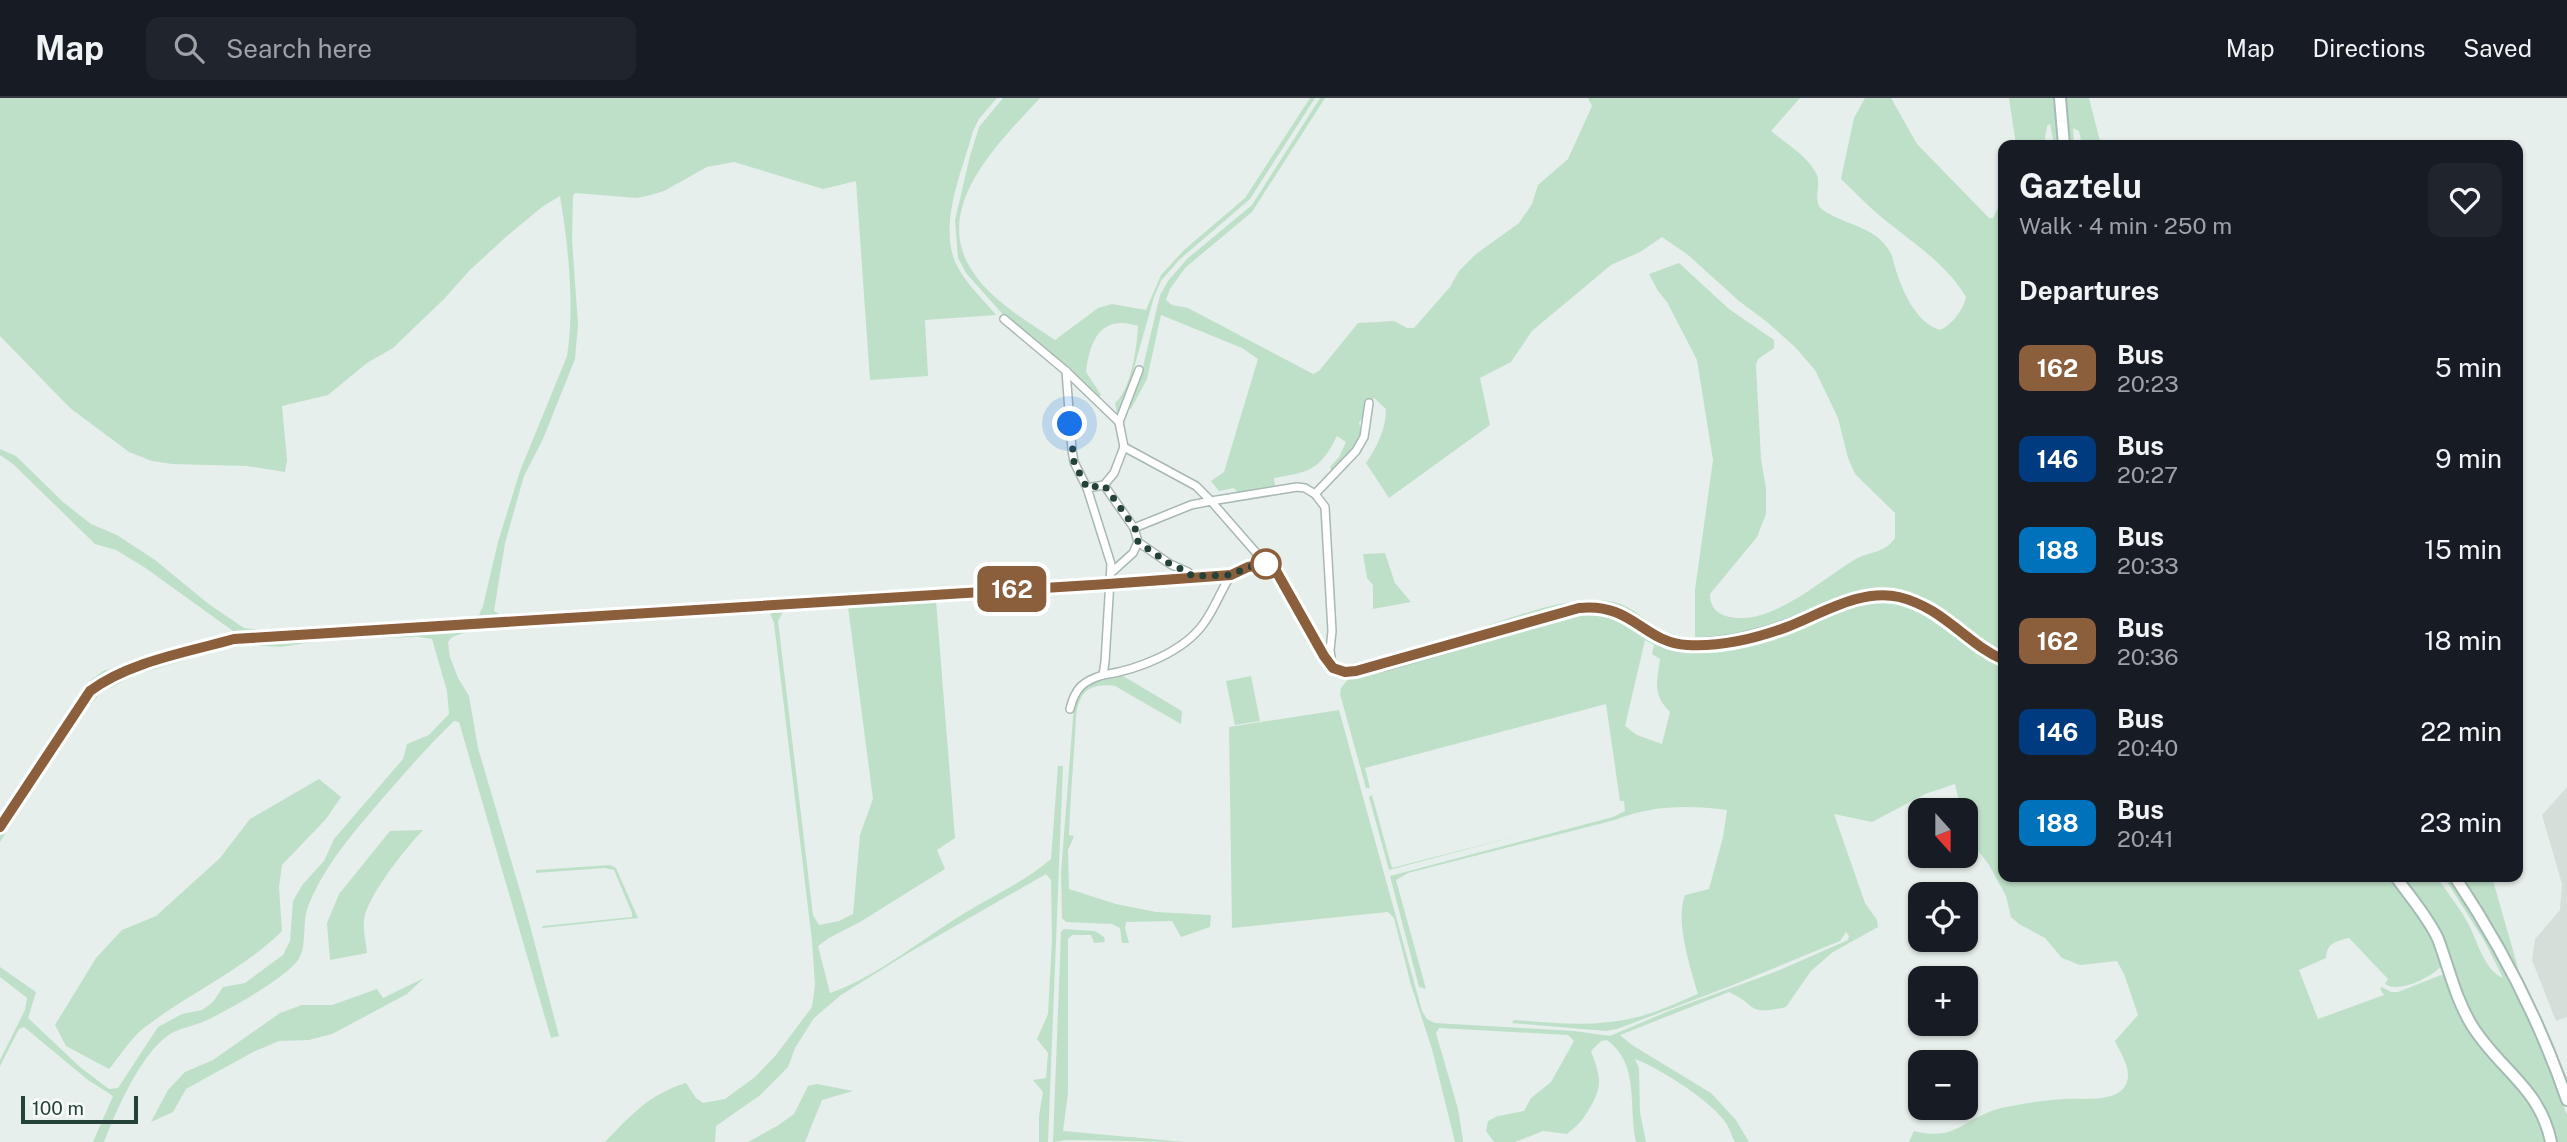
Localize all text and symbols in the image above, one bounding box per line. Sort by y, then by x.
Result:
search box [146,17,636,80]
text: Map [35,29,104,67]
icon: search [170,29,208,67]
text: Search here [226,33,372,64]
text: Map [2226,34,2275,62]
text: Directions [2313,34,2425,62]
text: Saved [2463,34,2532,62]
button: heart [2428,163,2502,237]
text: Gaztelu [2019,167,2142,205]
text: Walk · 4 min · 250 m [2019,212,2232,239]
text: Departures [2019,275,2159,306]
text: Bus [2117,339,2164,370]
text: 5 min [2435,352,2502,383]
text: 162 [2037,354,2078,382]
text: 20:23 [2117,370,2179,397]
your location [1052,406,1087,441]
text: Bus [2117,430,2164,461]
text: 9 min [2435,443,2502,474]
text: 146 [2037,445,2078,473]
text: 20:27 [2117,461,2178,488]
text: Bus [2117,521,2164,552]
text: 15 min [2424,534,2502,565]
text: 188 [2036,536,2079,564]
unlabelled marker [1251,549,1281,579]
text: 20:33 [2117,552,2179,579]
line badge: 162 [972,566,1052,612]
text: 162 [991,575,1033,603]
text: Bus [2117,612,2164,643]
text: 18 min [2424,625,2502,656]
text: 162 [2037,627,2078,655]
text: 20:36 [2117,643,2179,670]
text: Bus [2117,703,2164,734]
text: 22 min [2421,716,2502,747]
text: 146 [2037,718,2078,746]
text: 20:40 [2117,734,2178,761]
text: Bus [2117,794,2164,825]
north arrow [1908,798,1978,868]
map controls [1908,798,1978,1120]
text: 23 min [2420,807,2502,838]
text: 188 [2036,809,2079,837]
text: 20:41 [2117,825,2174,852]
button: locate [1908,882,1978,952]
button: + [1908,966,1978,1036]
button: − [1908,1050,1978,1120]
scale bar [21,1093,138,1125]
text: 100 m [32,1097,84,1119]

